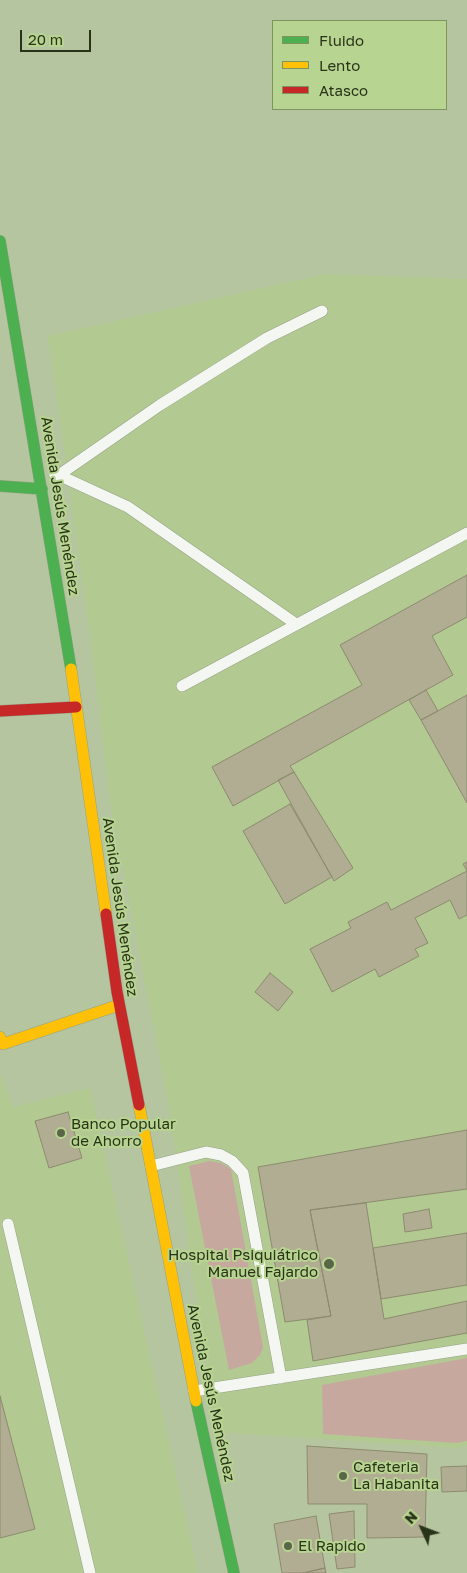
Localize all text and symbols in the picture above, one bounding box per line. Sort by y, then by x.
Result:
scale bar [22,20,94,52]
legend [272,20,447,110]
text: 20 m [28,30,63,48]
text: Fluido [319,31,364,49]
text: Lento [319,56,360,74]
text: Atasco [319,81,368,99]
street label: Avenida Jesús Menéndez [37,415,83,597]
street label: Avenida Jesús Menéndez [99,816,141,998]
place label: Banco Popular de Ahorro [71,1115,176,1150]
marker: Banco Popular de Ahorro [55,1127,67,1139]
place label: Hospital Psiquiátrico Manuel Fajardo [168,1246,318,1281]
marker: Hospital Psiquiátrico Manuel Fajardo [322,1257,336,1271]
street label: Avenida Jesús Menéndez [183,1303,239,1483]
place label: Cafeteria La Habanita [353,1458,439,1493]
marker: Cafeteria La Habanita [337,1470,349,1482]
north arrow [397,1503,447,1553]
text: N [401,1508,421,1527]
place label: El Rapido [298,1537,366,1555]
marker: El Rapido [282,1540,294,1552]

